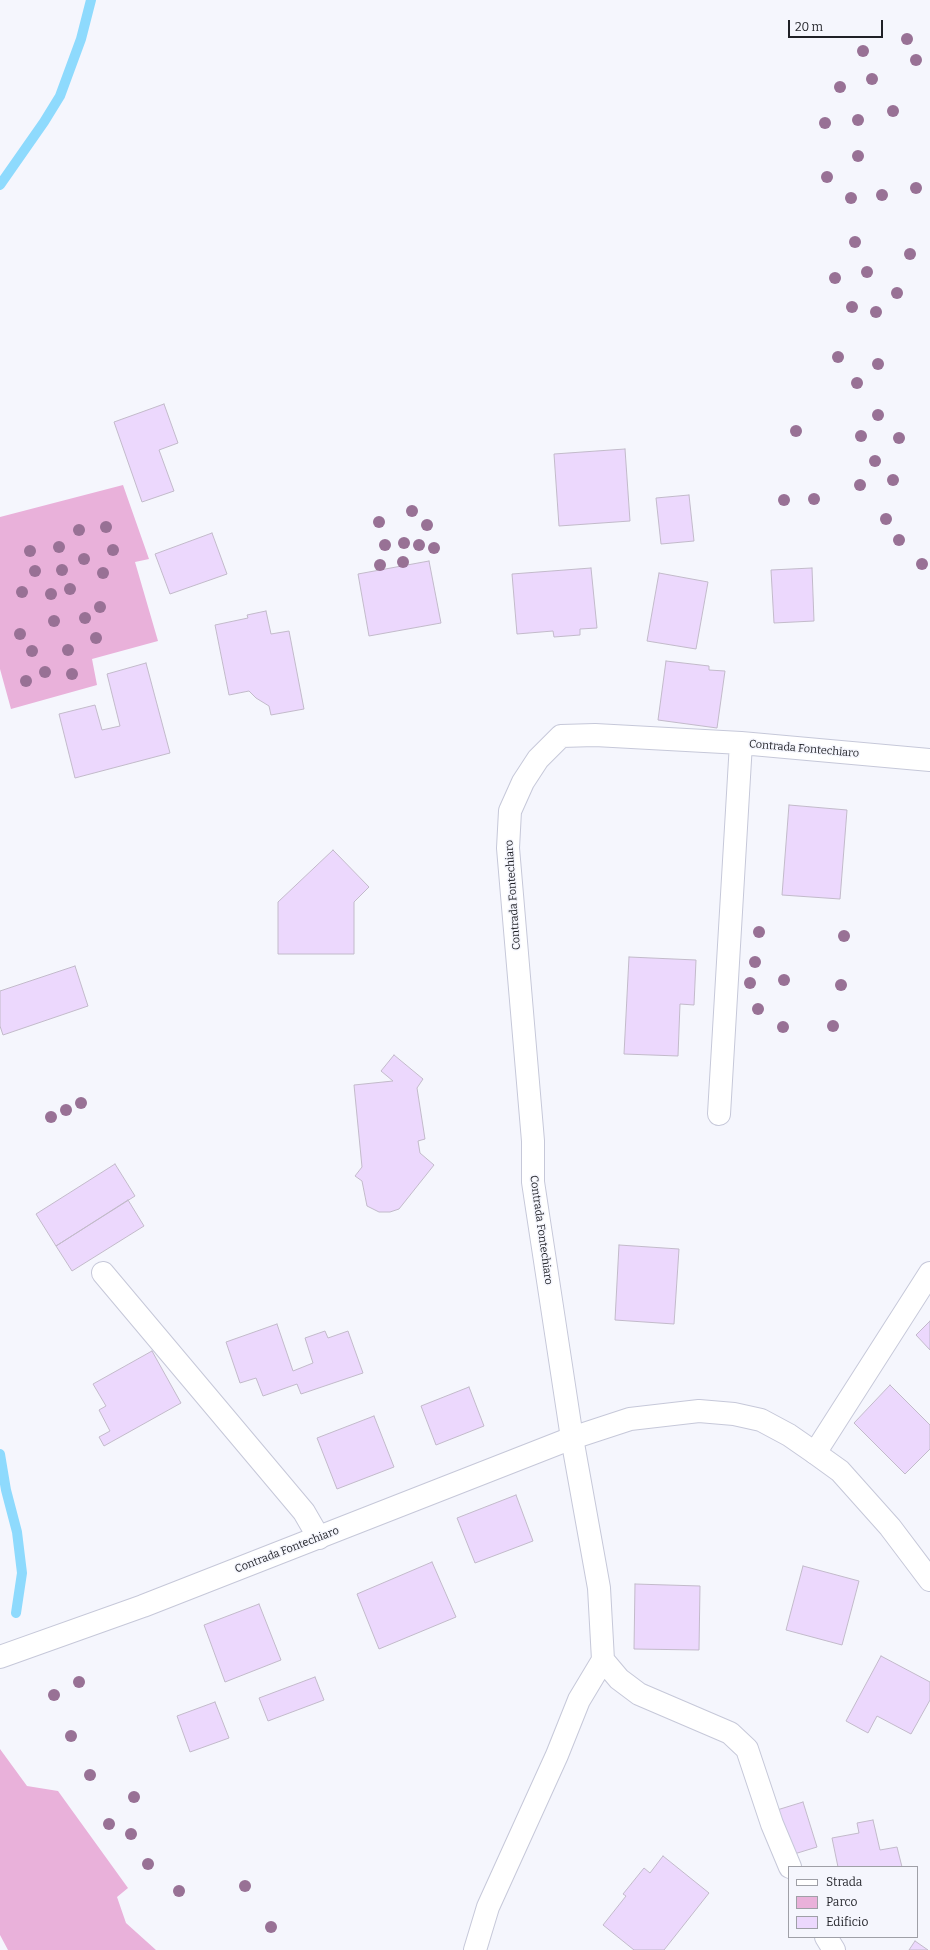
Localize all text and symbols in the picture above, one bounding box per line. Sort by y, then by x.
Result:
scale bar [790,12,885,38]
text: 20 m [795,20,823,34]
street label: Contrada Fontechiaro [748,738,860,760]
street label: Contrada Fontechiaro [503,839,523,951]
street label: Contrada Fontechiaro [527,1174,555,1286]
street label: Contrada Fontechiaro [233,1524,341,1576]
legend [788,1866,918,1938]
text: Strada [826,1875,862,1889]
text: Parco [826,1895,857,1909]
text: Edificio [826,1915,868,1929]

